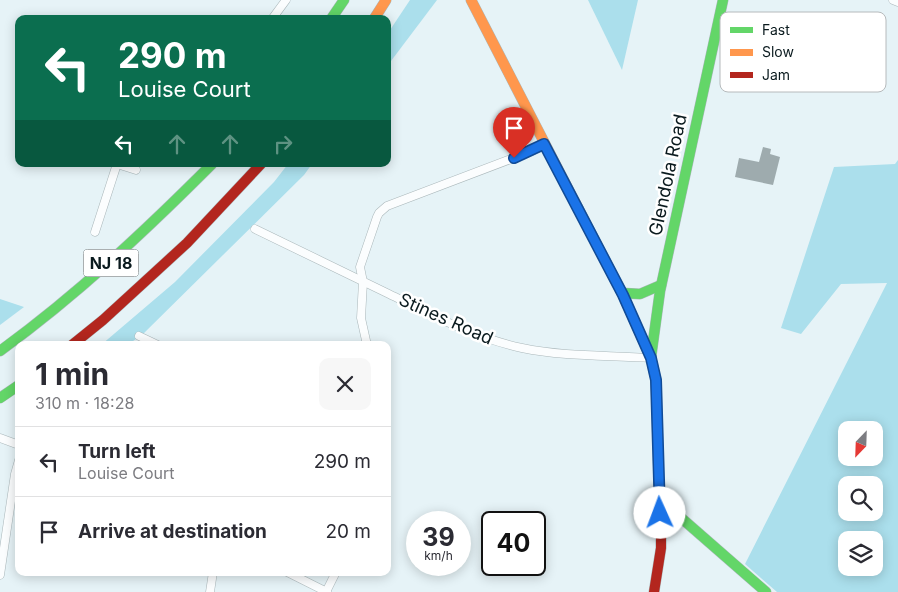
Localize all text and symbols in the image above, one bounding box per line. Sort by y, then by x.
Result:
legend [720,12,886,92]
text: Fast [762,21,790,38]
text: 290 m [118,34,227,76]
icon: left [35,35,100,100]
text: Slow [762,43,794,60]
text: Jam [762,66,790,83]
text: Louise Court [118,76,251,102]
pin [493,107,535,158]
street label: Glendola Road [644,112,691,238]
icon: arrive [500,114,528,142]
icon: left [110,130,138,158]
icon: ahead [163,130,191,158]
icon: ahead [216,130,244,158]
icon: right [269,130,297,158]
road number: NJ 18 [84,250,138,276]
street label: Stines Road [396,288,497,349]
text: 1 min [35,356,109,392]
button: close [319,358,371,410]
text: 310 m · 18:28 [35,393,134,413]
north arrow [838,421,882,466]
map controls [838,421,883,576]
text: Turn left [78,440,156,463]
icon: left [35,448,63,476]
text: 290 m [314,450,371,473]
text: Louise Court [78,463,175,483]
button: search [838,476,883,521]
position arrow [633,486,685,538]
speed limit sign: 40 [481,511,546,576]
icon: arrive [35,518,63,546]
text: Arrive at destination [78,520,267,543]
text: 20 m [325,520,371,543]
text: 39 [422,522,455,552]
button: layers [838,531,883,576]
text: km/h [424,548,453,563]

